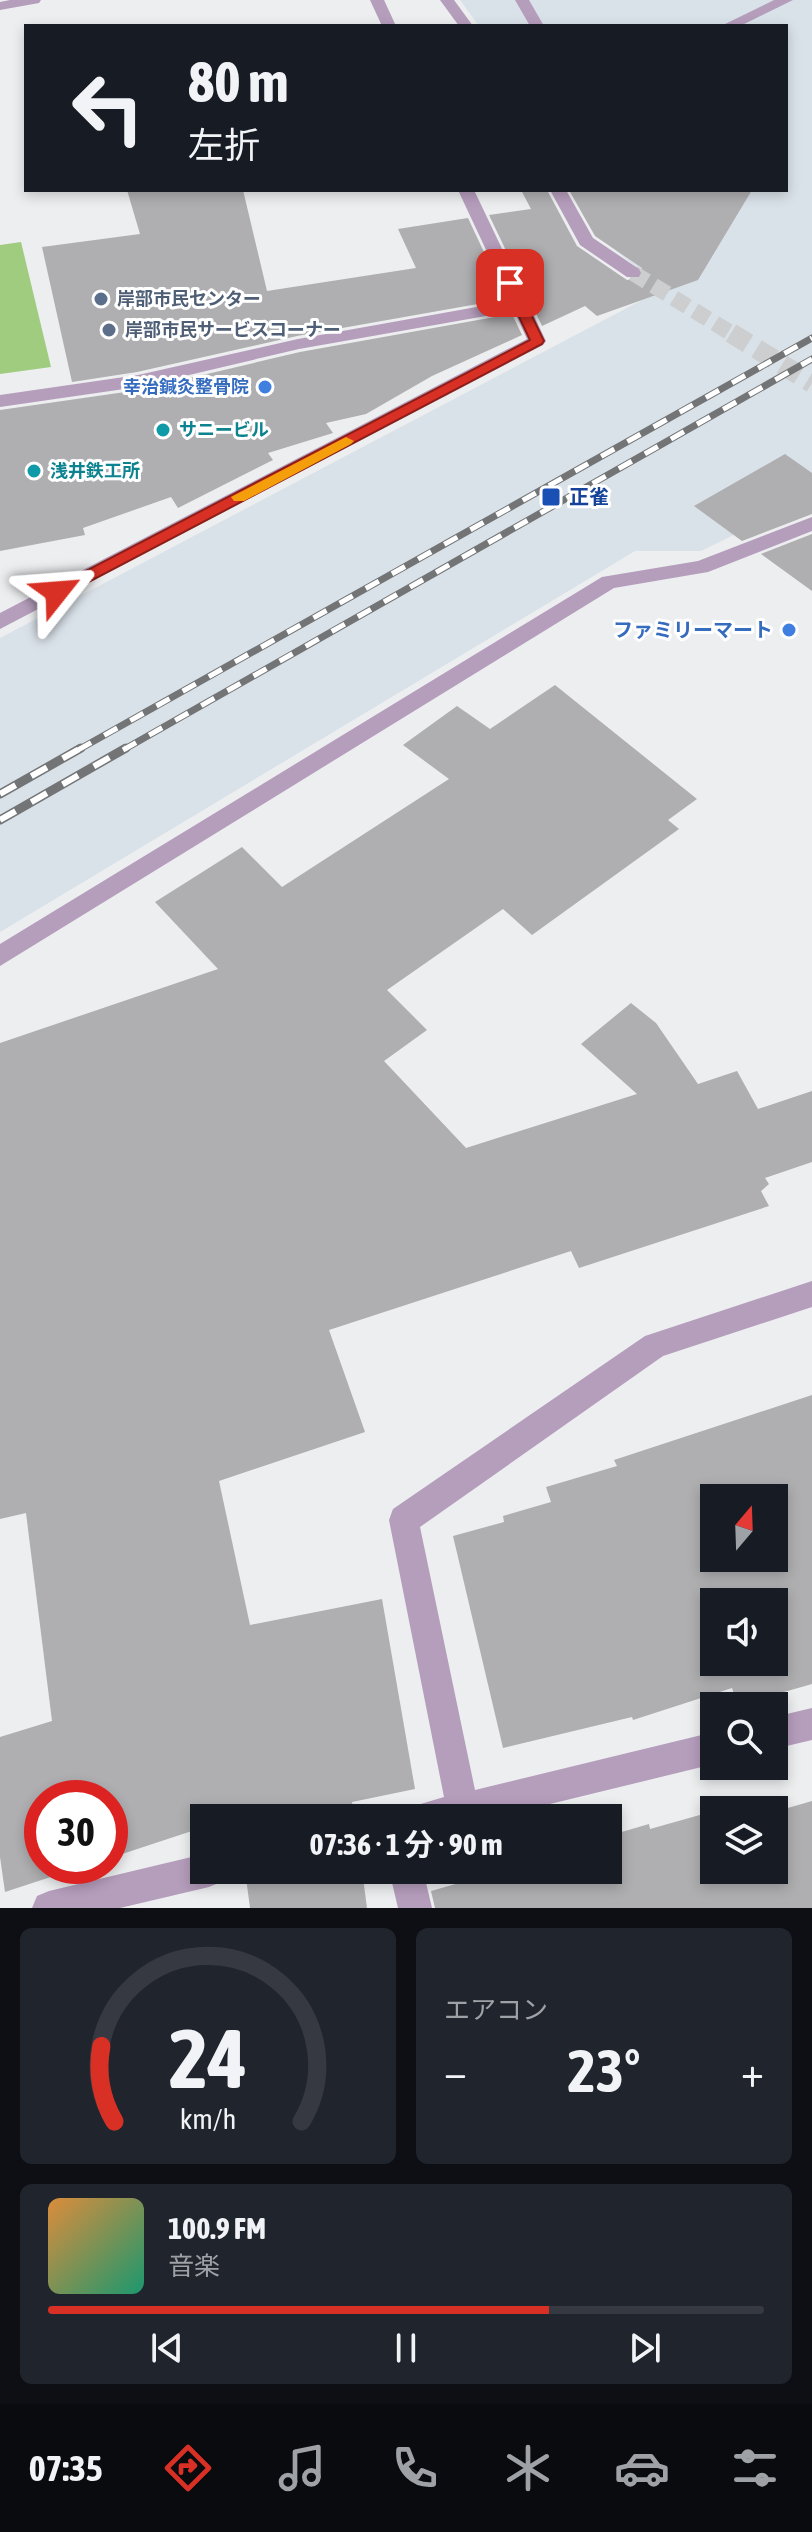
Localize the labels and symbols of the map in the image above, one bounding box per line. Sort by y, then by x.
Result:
pin [476,249,544,317]
place label: 岸部市民センター [117,288,261,309]
marker: 岸部市民センター [92,290,110,308]
place label: 岸部市民サービスコーナー [125,319,341,340]
marker: 岸部市民サービスコーナー [100,321,118,339]
place label: 幸治鍼灸整骨院 [123,376,249,397]
marker: 幸治鍼灸整骨院 [256,378,274,396]
place label: サニービル [179,419,269,440]
marker: サニービル [154,421,172,439]
place label: 浅井鉄工所 [50,460,140,481]
marker: 浅井鉄工所 [25,462,43,480]
place label: 正雀 [569,485,609,508]
marker: 正雀 [540,486,562,508]
position arrow [15,550,99,634]
place label: ファミリーマート [613,618,773,641]
marker: ファミリーマート [780,621,798,639]
north arrow [700,1484,788,1572]
speed limit sign: 30 [24,1780,128,1884]

